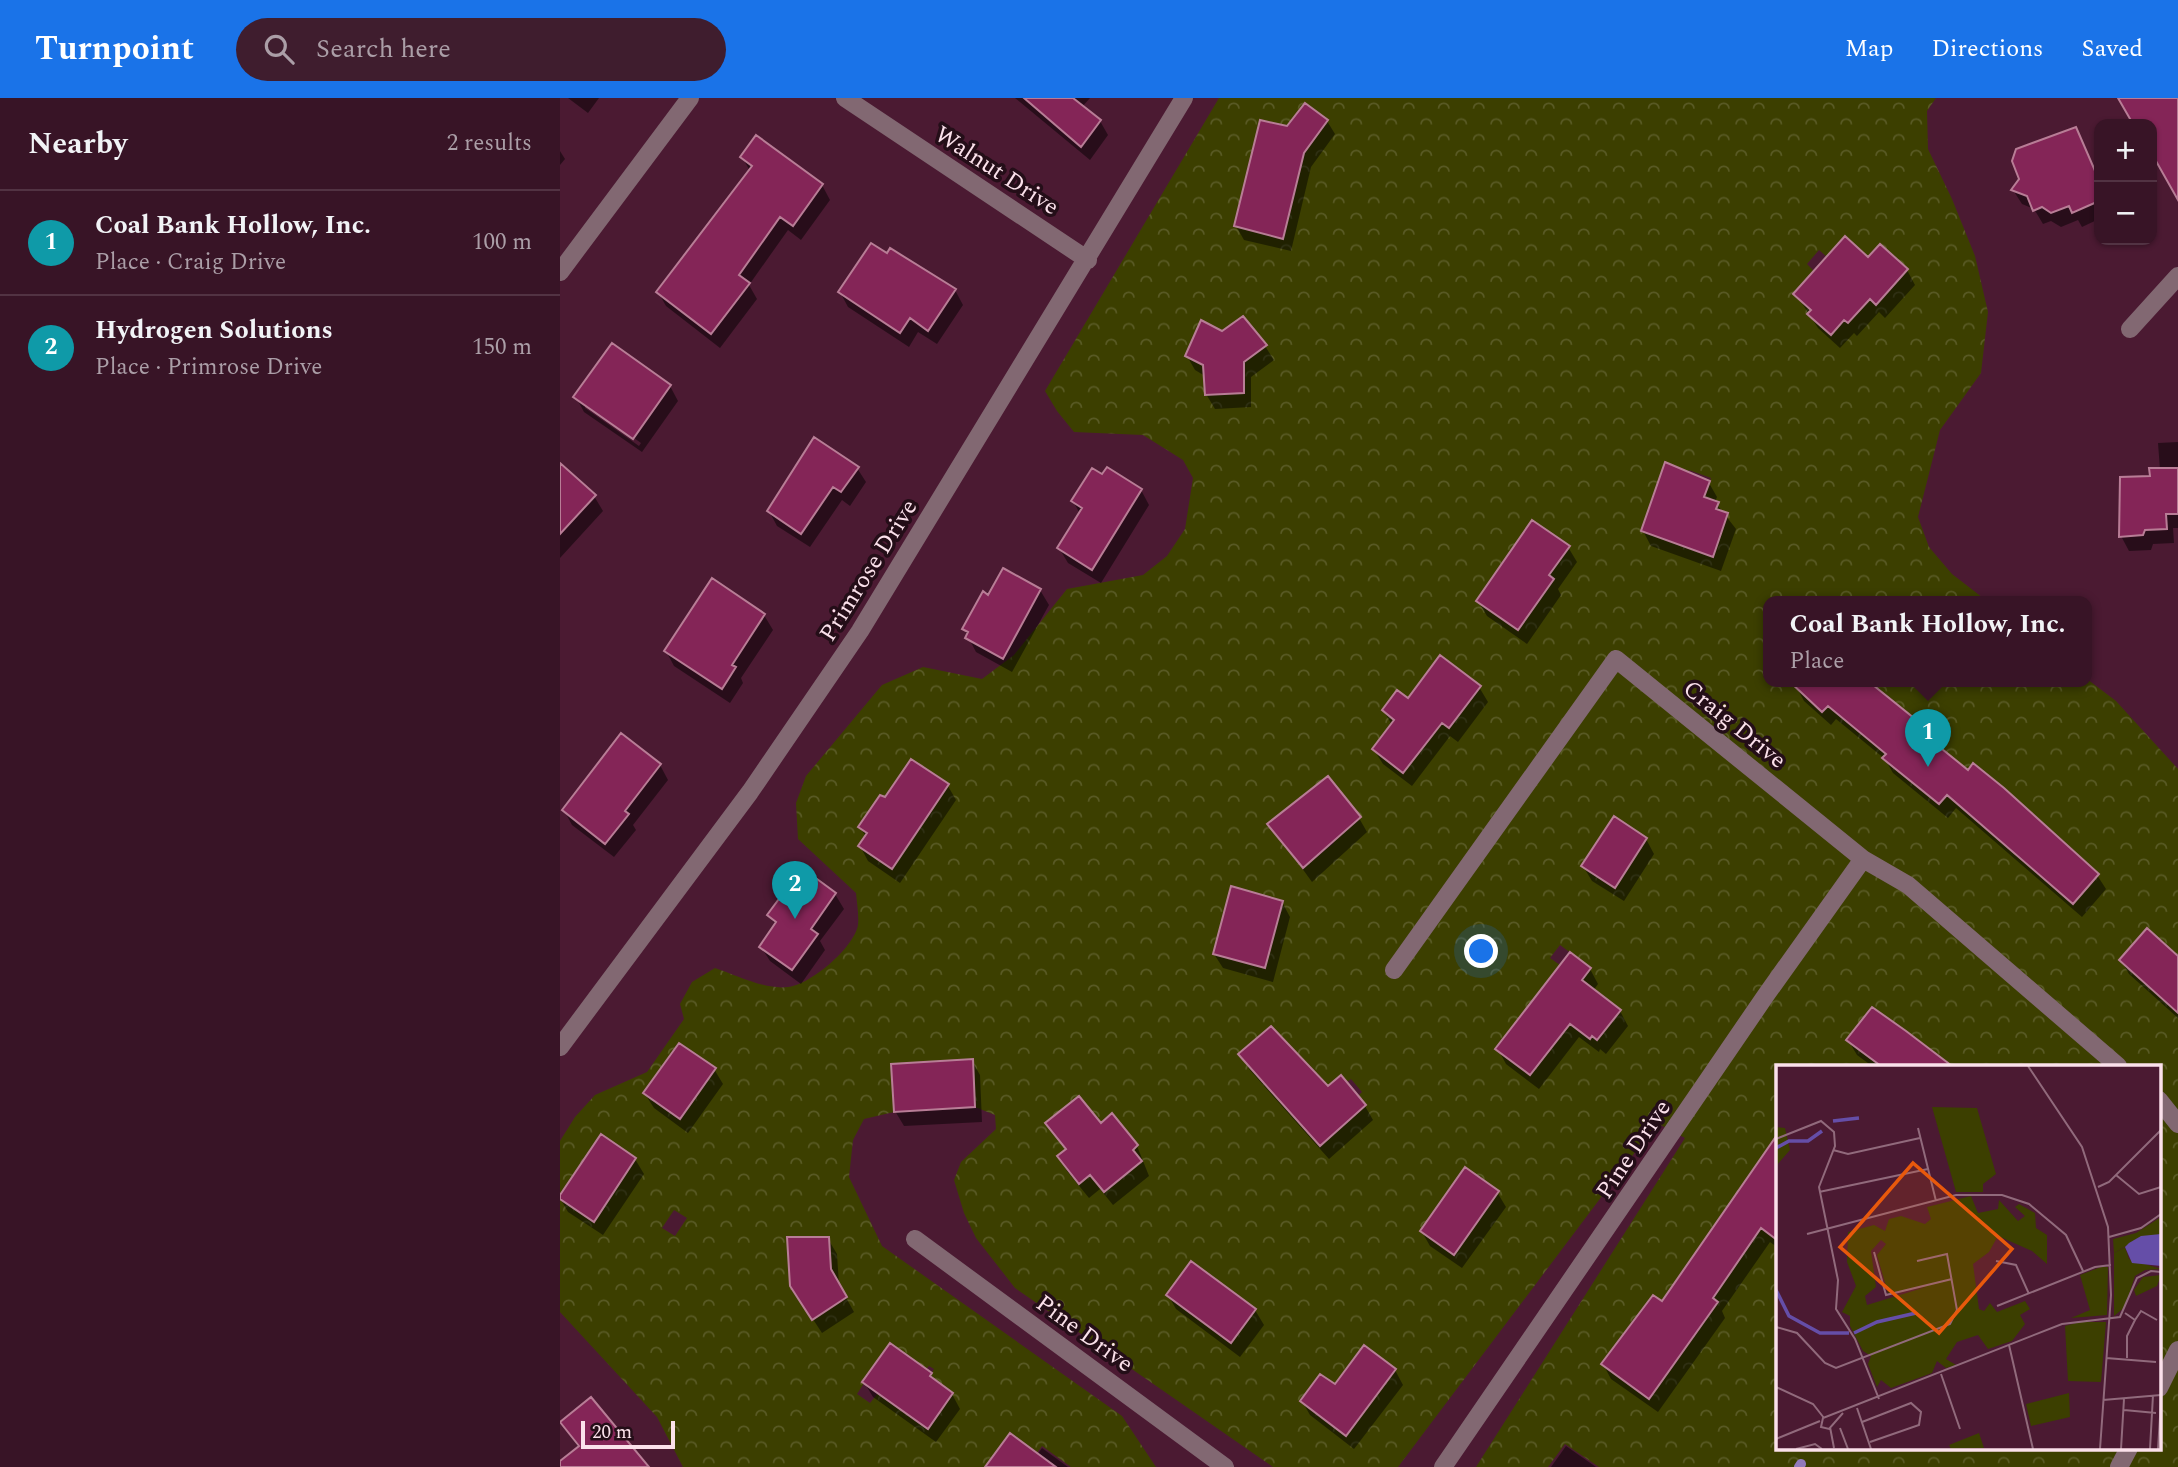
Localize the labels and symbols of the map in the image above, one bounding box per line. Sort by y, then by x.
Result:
street label: Walnut Drive [927,117,1066,225]
street label: Primrose Drive [811,492,927,649]
street label: Craig Drive [1675,672,1794,778]
pin: 1 [1905,709,1951,767]
pin: 2 [772,861,818,919]
your location [1464,934,1498,968]
inset map [1776,1065,2161,1450]
street label: Pine Drive [1587,1093,1680,1207]
street label: Pine Drive [1028,1286,1141,1382]
scale bar [581,1418,676,1450]

